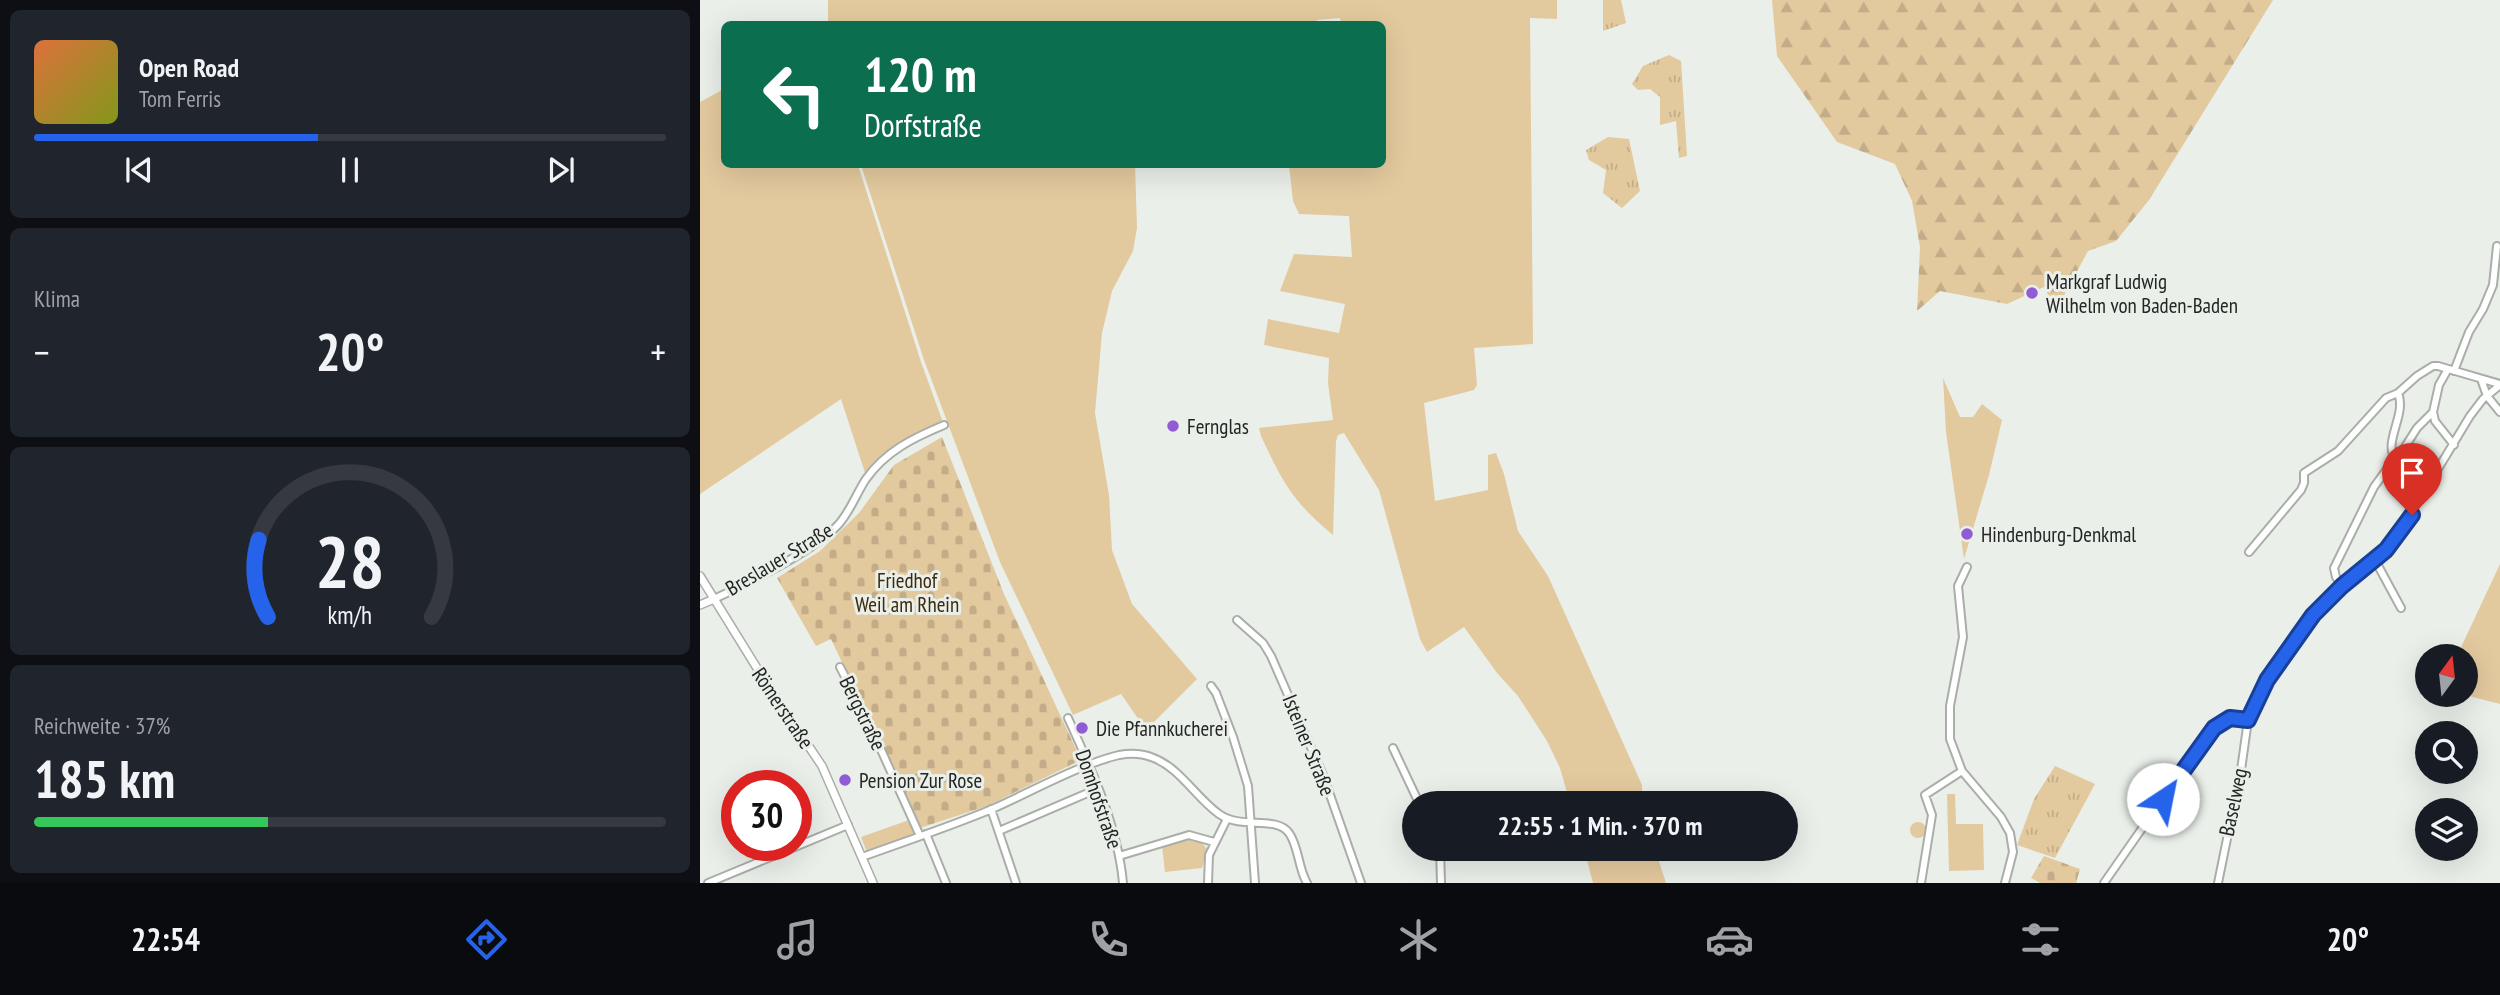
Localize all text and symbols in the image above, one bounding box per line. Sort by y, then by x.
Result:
text: 120 m [864,42,977,106]
icon: left [749,49,840,140]
text: Open Road [139,51,239,84]
text: Tom Ferris [139,84,221,113]
text: Dorfstraße [864,104,982,146]
icon: previous [120,151,158,189]
icon: pause [331,151,369,189]
icon: next [542,151,580,189]
place label: Markgraf Ludwig Wilhelm von Baden-Baden [2046,268,2238,319]
text: Klima [34,284,80,313]
marker: Markgraf Ludwig Wilhelm von Baden-Baden [2024,285,2040,301]
text: 20° [316,318,384,385]
text: − [34,327,50,376]
text: + [650,327,666,376]
place label: Fernglas [1187,413,1249,440]
marker: Fernglas [1165,418,1181,434]
pin [2382,443,2442,515]
icon: arrive [2393,454,2431,492]
text: 28 [315,513,385,607]
street label: Breslauer Straße [720,516,838,602]
place label: Hindenburg-Denkmal [1981,521,2136,548]
marker: Hindenburg-Denkmal [1959,526,1975,542]
park label: Friedhof Weil am Rhein [855,567,959,618]
text: km/h [328,598,372,630]
north arrow [2415,644,2478,707]
map controls [2415,644,2478,861]
street label: Römerstraße [746,662,820,754]
street label: Bergstraße [833,671,893,755]
street label: Isteiner Straße [1276,690,1342,800]
text: Reichweite · 37% [34,711,170,740]
place label: Die Pfannkucherei [1096,715,1228,742]
marker: Die Pfannkucherei [1074,720,1090,736]
button: search [2415,721,2478,784]
text: 185 km [34,745,175,812]
street label: Domhofstraße [1069,746,1129,852]
position arrow [2126,762,2200,836]
street label: Baselweg [2213,766,2253,838]
place label: Pension Zur Rose [859,767,982,794]
speed limit sign: 30 [721,770,812,861]
marker: Pension Zur Rose [837,772,853,788]
button: layers [2415,798,2478,861]
text: 22:55 · 1 Min. · 370 m [1498,809,1702,842]
icon: directions [462,915,511,964]
icon: music [773,915,822,964]
icon: phone [1084,915,1133,964]
icon: climate [1394,915,1443,964]
icon: car [1705,915,1754,964]
icon: filters [2016,915,2065,964]
text: 22:54 [131,918,200,960]
text: 20° [2327,918,2369,960]

